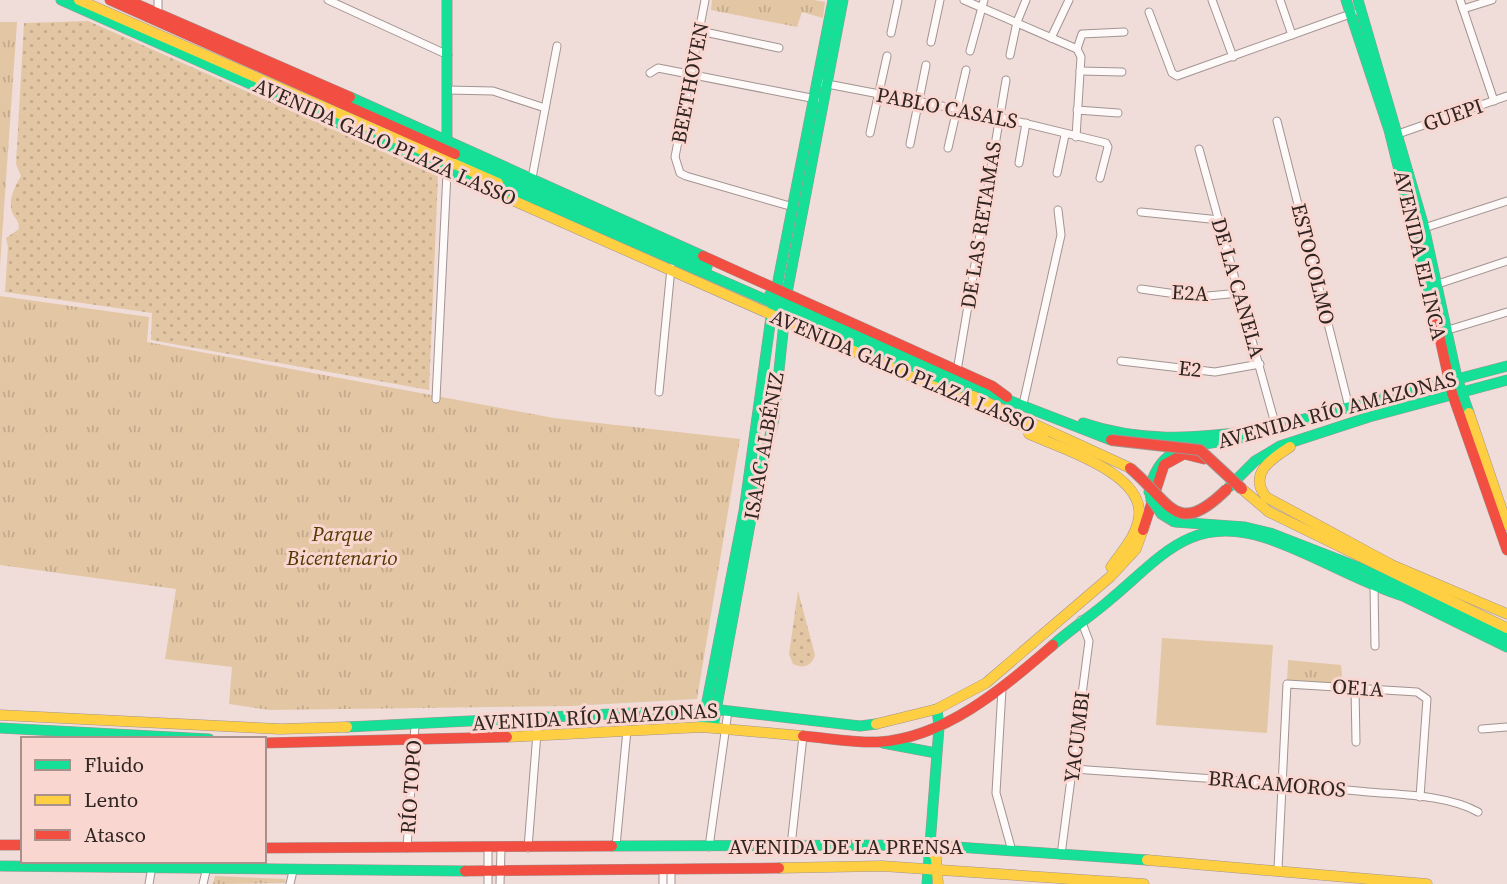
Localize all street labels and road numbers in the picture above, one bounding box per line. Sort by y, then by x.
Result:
street label: BEETHOVEN [664,20,715,146]
street label: AVENIDA GALO PLAZA LASSO [249,70,521,213]
street label: PABLO CASALS [874,80,1020,135]
street label: GUEPI [1419,91,1487,138]
street label: DE LAS RETAMAS [953,139,1008,311]
street label: AVENIDA EL INCA [1387,167,1454,343]
street label: ESTOCOLMO [1284,200,1343,328]
street label: DE LA CANELA [1205,214,1272,361]
street label: E2A [1171,277,1209,308]
street label: AVENIDA GALO PLAZA LASSO [766,302,1040,440]
street label: E2 [1177,353,1203,384]
street label: AVENIDA RÍO AMAZONAS [1214,364,1460,455]
street label: ISAAC ALBÉNIZ [736,369,791,522]
street label: OE1A [1331,671,1385,704]
street label: YACUMBI [1057,689,1097,784]
street label: AVENIDA RÍO AMAZONAS [471,696,719,737]
street label: RÍO TOPO [393,739,428,835]
street label: BRACAMOROS [1207,763,1347,804]
street label: AVENIDA DE LA PRENSA [729,832,964,861]

